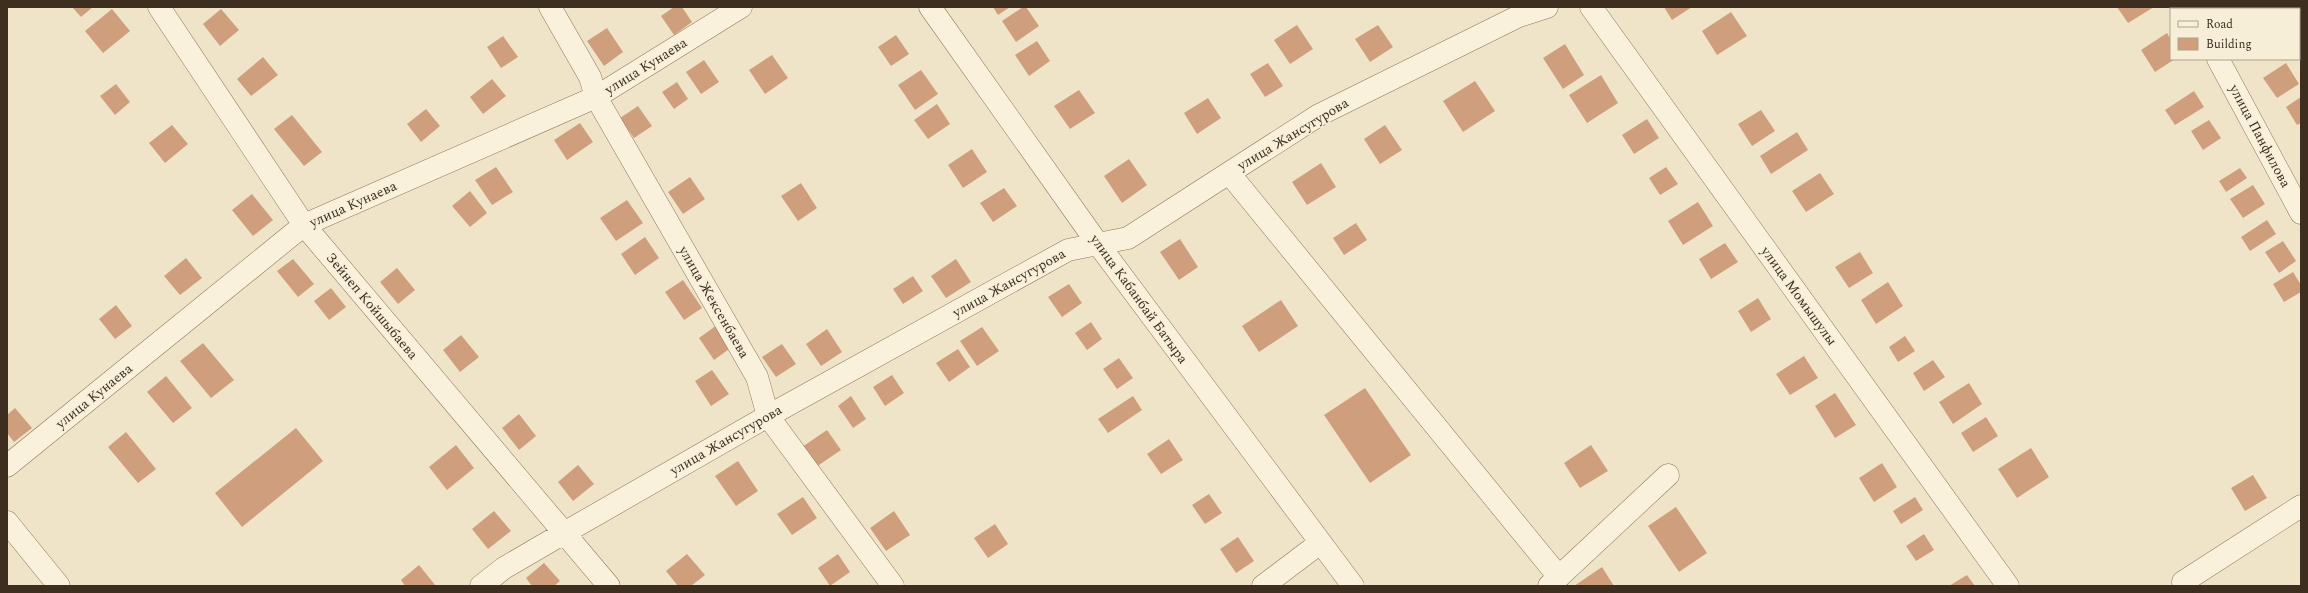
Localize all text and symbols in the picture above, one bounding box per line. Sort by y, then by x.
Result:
legend [2170,8,2300,60]
text: Road [2206,15,2233,34]
street label: улица Кунаева [600,32,691,100]
text: Building [2206,35,2252,54]
street label: улица Панфилова [2223,80,2296,192]
street label: улица Жансугурова [1232,92,1353,176]
street label: улица Кунаева [305,175,400,233]
street label: улица Кабанбай Батыра [1084,229,1193,368]
street label: улица Жексенбаева [673,241,755,362]
street label: улица Момышулы [1755,241,1842,350]
street label: улица Жансугурова [948,243,1070,323]
street label: Зейнеп Койшыбаева [321,248,423,364]
street label: улица Кунаева [50,358,137,434]
street label: улица Жансугурова [665,399,786,481]

